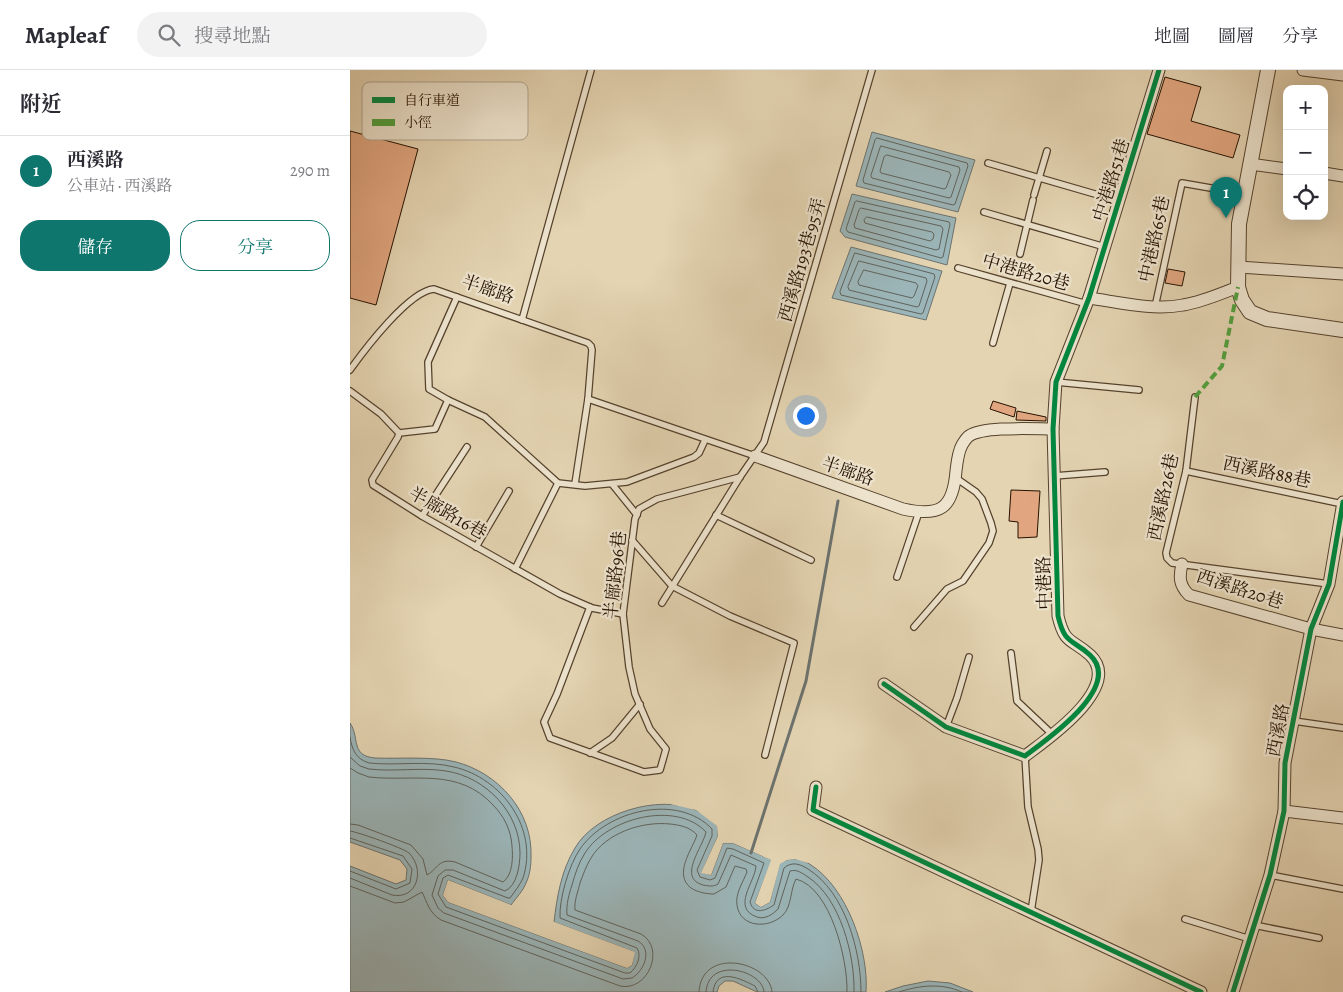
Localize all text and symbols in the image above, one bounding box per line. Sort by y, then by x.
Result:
search box [137,12,487,57]
text: Mapleaf [25,19,107,51]
icon: search [155,21,183,49]
text: 搜尋地點 [195,23,271,49]
text: 地圖 [1154,24,1190,48]
text: 圖層 [1218,24,1254,48]
text: 分享 [1282,24,1318,48]
legend [362,82,528,140]
map controls [1283,85,1328,220]
button: + [1283,85,1328,130]
text: 附近 [20,90,62,118]
text: 自行車道 [404,91,460,110]
text: 小徑 [404,113,432,132]
button: − [1283,130,1328,175]
street label: 中港路51巷 [1087,135,1135,225]
text: 西溪路 [67,147,124,173]
text: 1 [33,160,39,182]
text: 290 m [290,160,330,182]
text: 公車站 · 西溪路 [67,175,173,197]
button: locate [1283,175,1328,220]
pin: 1 [1210,177,1242,218]
street label: 中港路65巷 [1133,193,1175,285]
street label: 西溪路193巷95弄 [773,195,831,325]
button: 儲存 [20,220,170,271]
button: 分享 [180,220,330,271]
street label: 中港路20巷 [979,248,1073,296]
street label: 半廍路 [459,269,517,309]
your location [793,403,819,429]
street label: 半廍路 [819,451,877,491]
street label: 西溪路26巷 [1142,451,1184,543]
street label: 西溪路88巷 [1221,451,1313,493]
street label: 半廍路16巷 [405,481,491,545]
street label: 半廍路96巷 [598,530,632,620]
street label: 中港路 [1031,556,1057,610]
street label: 西溪路20巷 [1193,564,1287,614]
street label: 西溪路 [1261,701,1295,759]

